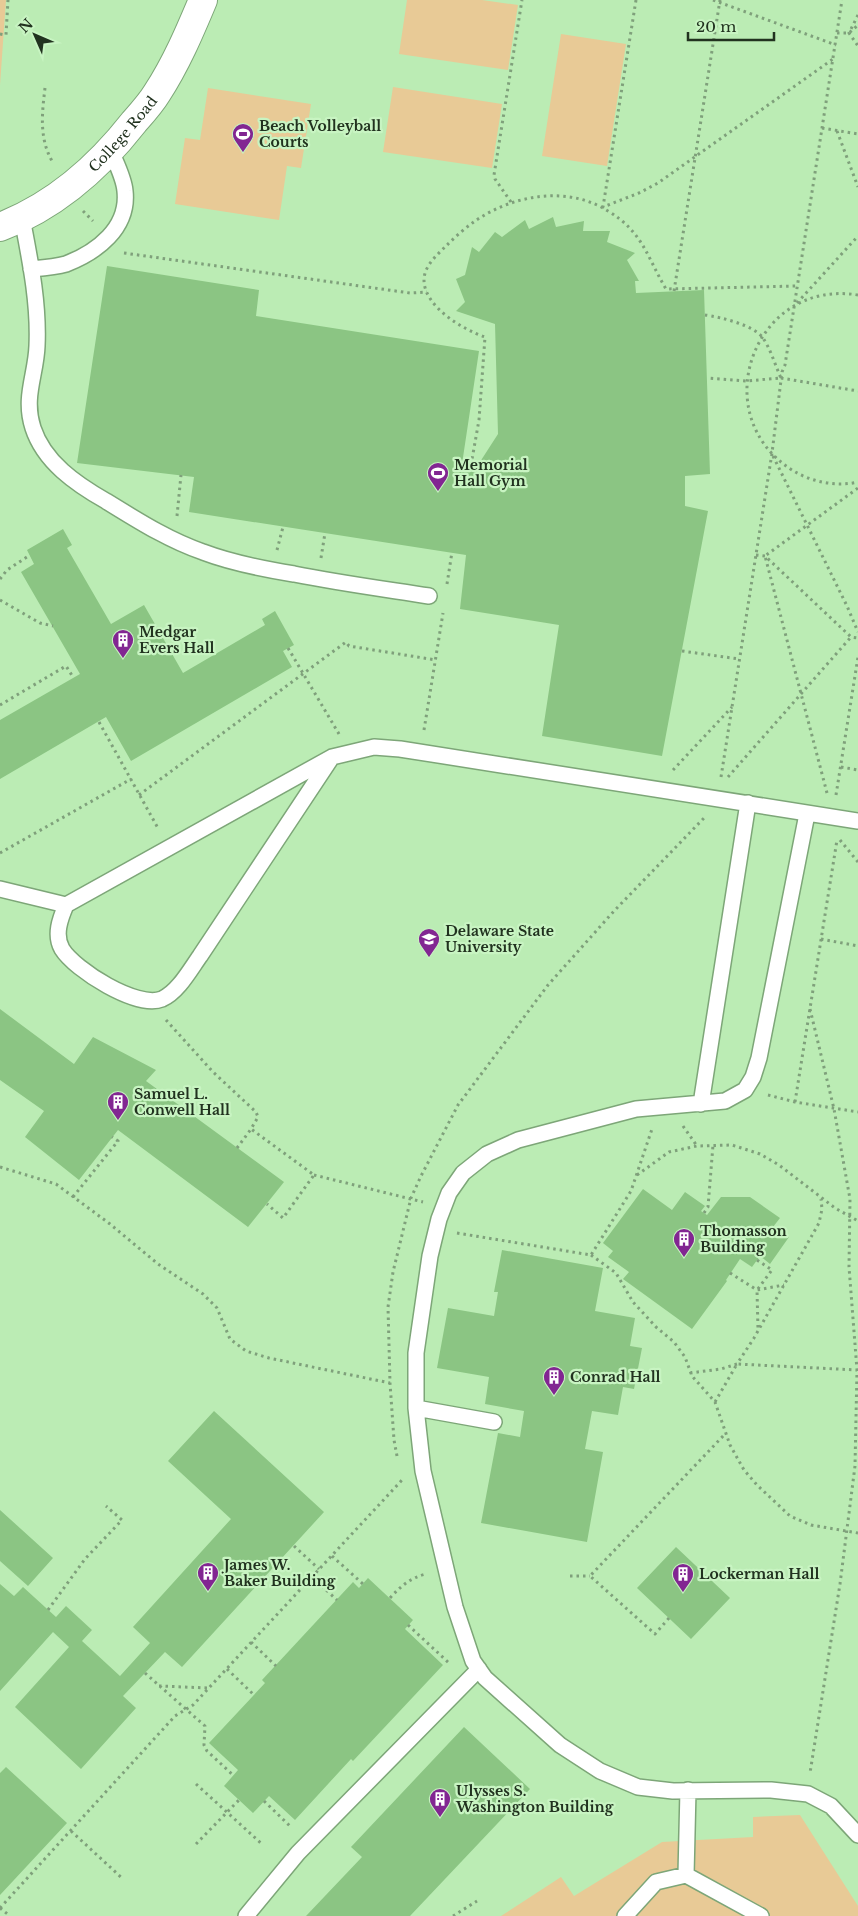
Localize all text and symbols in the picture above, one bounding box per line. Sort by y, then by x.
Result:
north arrow [10,10,60,60]
scale bar [688,10,774,42]
text: N [15,15,37,37]
text: 20 m [696,17,736,36]
street label: College Road [85,92,161,176]
place label: Beach Volleyball Courts [259,117,381,151]
sports icon: Beach Volleyball Courts [231,122,255,153]
place label: Memorial Hall Gym [454,456,528,490]
sports icon: Memorial Hall Gym [426,461,450,492]
place label: Medgar Evers Hall [139,623,215,657]
building icon: Medgar Evers Hall [111,628,135,659]
place label: Delaware State University [445,922,554,956]
school or university icon: Delaware State University [417,927,441,958]
place label: Samuel L. Conwell Hall [134,1085,230,1119]
building icon: Samuel L. Conwell Hall [106,1090,130,1121]
place label: Thomasson Building [700,1222,787,1256]
building icon: Thomasson Building [672,1227,696,1258]
building icon: Conrad Hall [542,1365,566,1396]
place label: Conrad Hall [570,1368,661,1386]
place label: James W. Baker Building [221,1556,336,1590]
building icon: James W. Baker Building [196,1561,220,1592]
building icon: Lockerman Hall [671,1562,695,1593]
place label: Lockerman Hall [699,1565,819,1583]
place label: Ulysses S. Washington Building [455,1782,614,1816]
building icon: Ulysses S. Washington Building [428,1787,452,1818]

